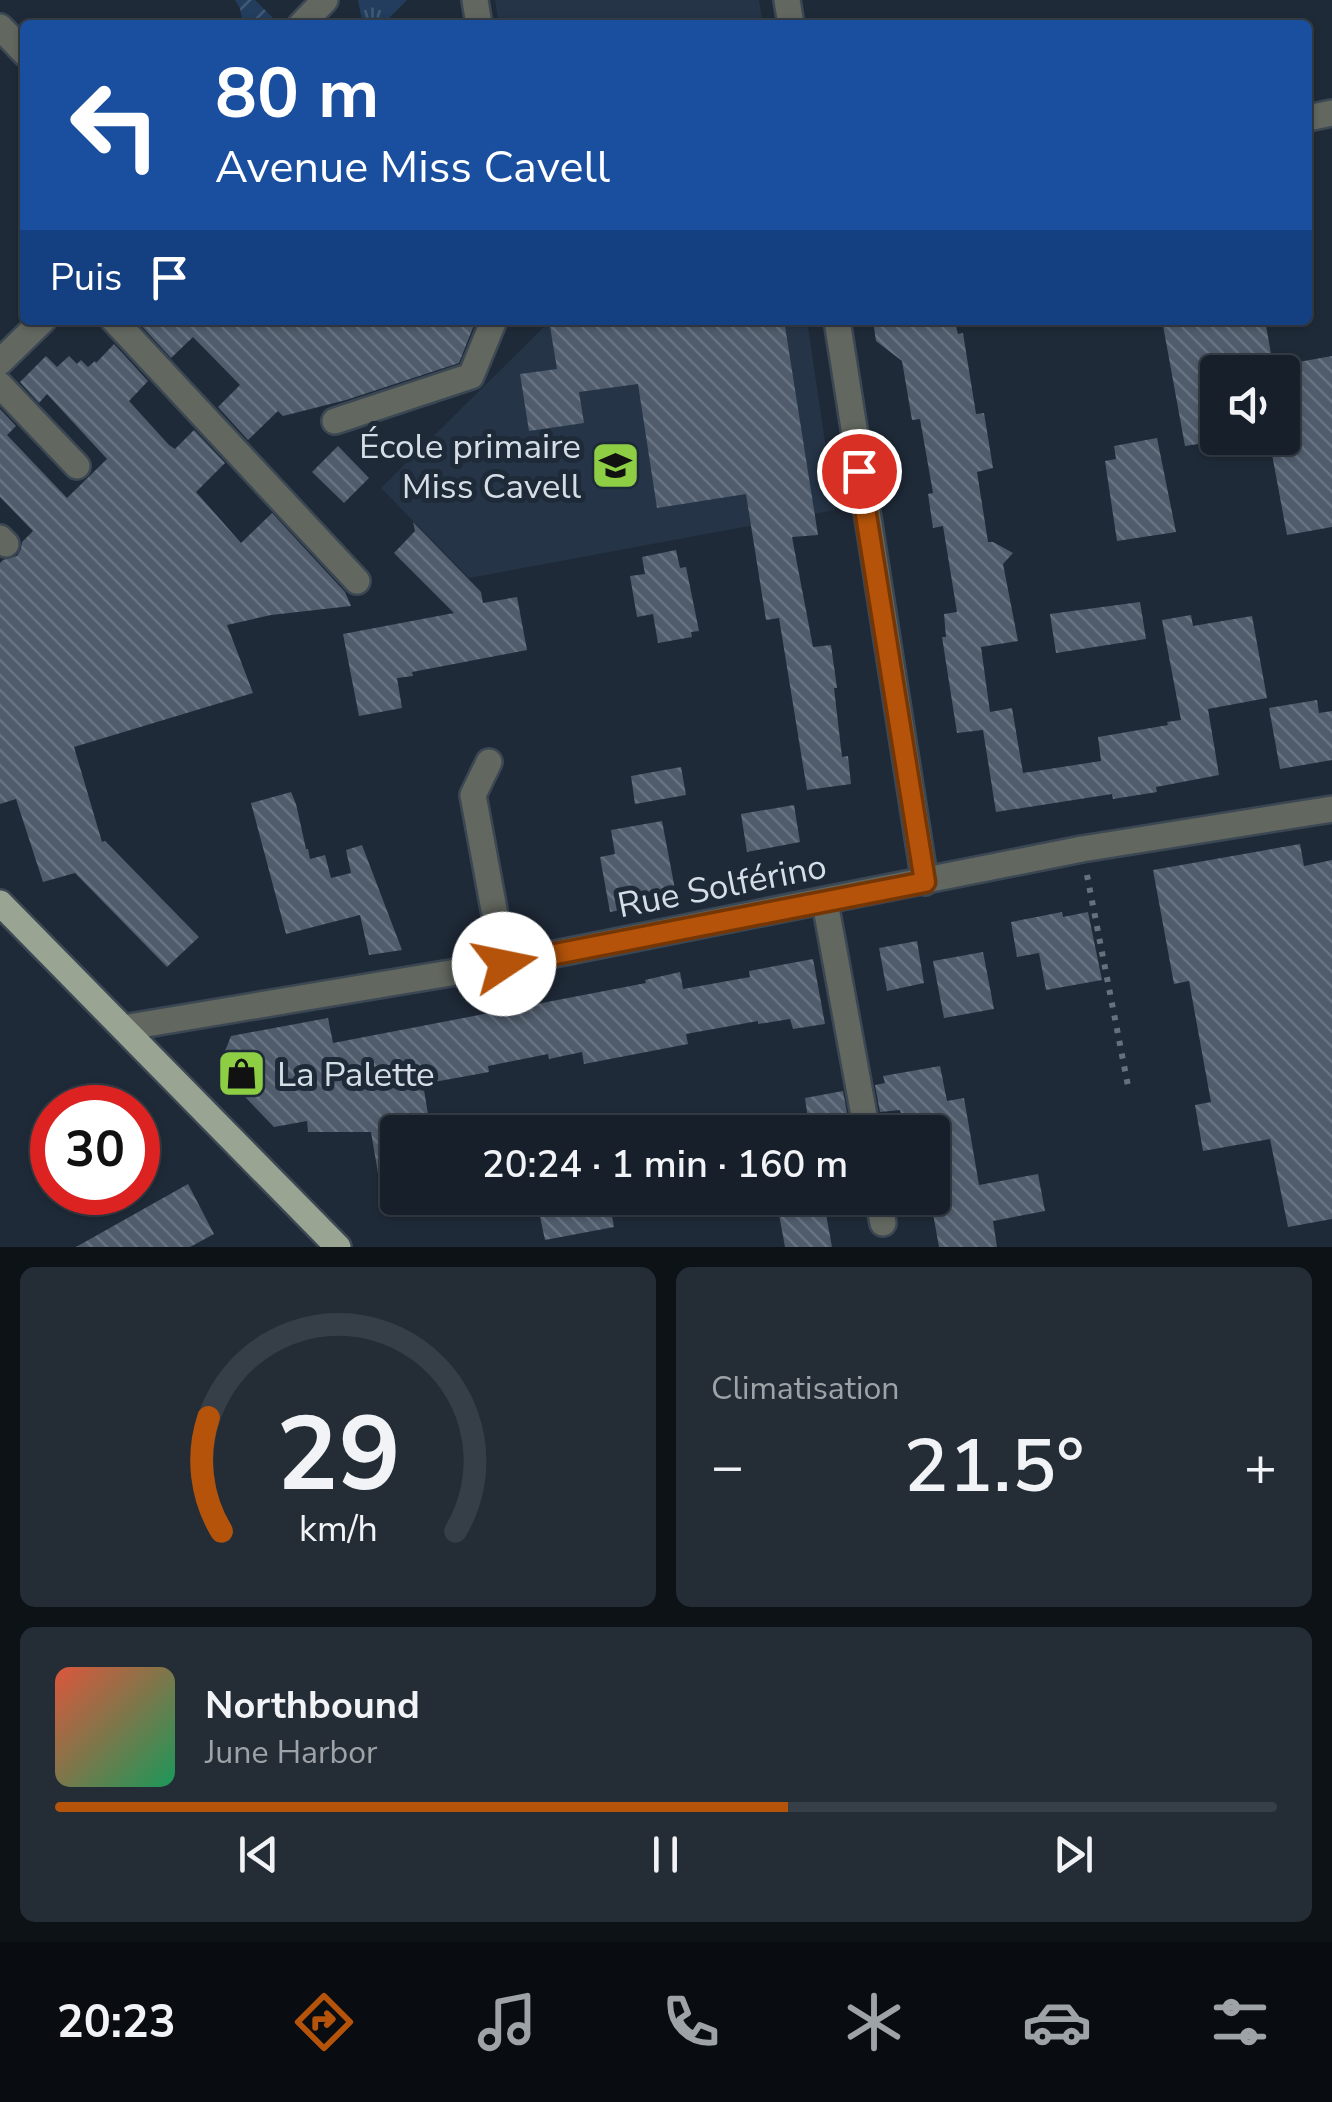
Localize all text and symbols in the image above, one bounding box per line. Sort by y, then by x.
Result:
text: 80 m [215,46,379,142]
icon: left [50,60,180,190]
text: Avenue Miss Cavell [215,137,610,198]
icon: arrive [142,250,197,305]
text: Puis [50,252,122,303]
map controls [1200,355,1300,455]
button: sound [1200,355,1300,455]
place label: École primaire Miss Cavell [359,423,582,510]
pin [817,429,902,514]
school or university icon: École primaire Miss Cavell [590,440,642,492]
icon: arrive [832,444,887,499]
street label: Rue Solférino [614,843,830,929]
position arrow [452,912,556,1016]
shop icon: La Palette [216,1048,268,1100]
place label: La Palette [277,1051,435,1098]
speed limit sign: 30 [30,1085,160,1215]
text: 20:24 · 1 min · 160 m [482,1139,848,1190]
text: Climatisation [711,1367,899,1410]
text: 29 [276,1384,400,1526]
text: 21.5° [904,1415,1084,1517]
text: − [711,1429,744,1504]
text: + [1244,1429,1277,1504]
text: km/h [299,1505,377,1554]
text: Northbound [205,1680,420,1731]
text: June Harbor [205,1731,377,1774]
icon: previous [231,1827,286,1882]
icon: pause [638,1827,693,1882]
icon: next [1046,1827,1101,1882]
icon: directions [289,1987,359,2057]
icon: music [472,1987,542,2057]
icon: phone [656,1987,726,2057]
icon: climate [839,1987,909,2057]
icon: car [1022,1987,1092,2057]
icon: filters [1205,1987,1275,2057]
text: 20:23 [57,1992,176,2053]

